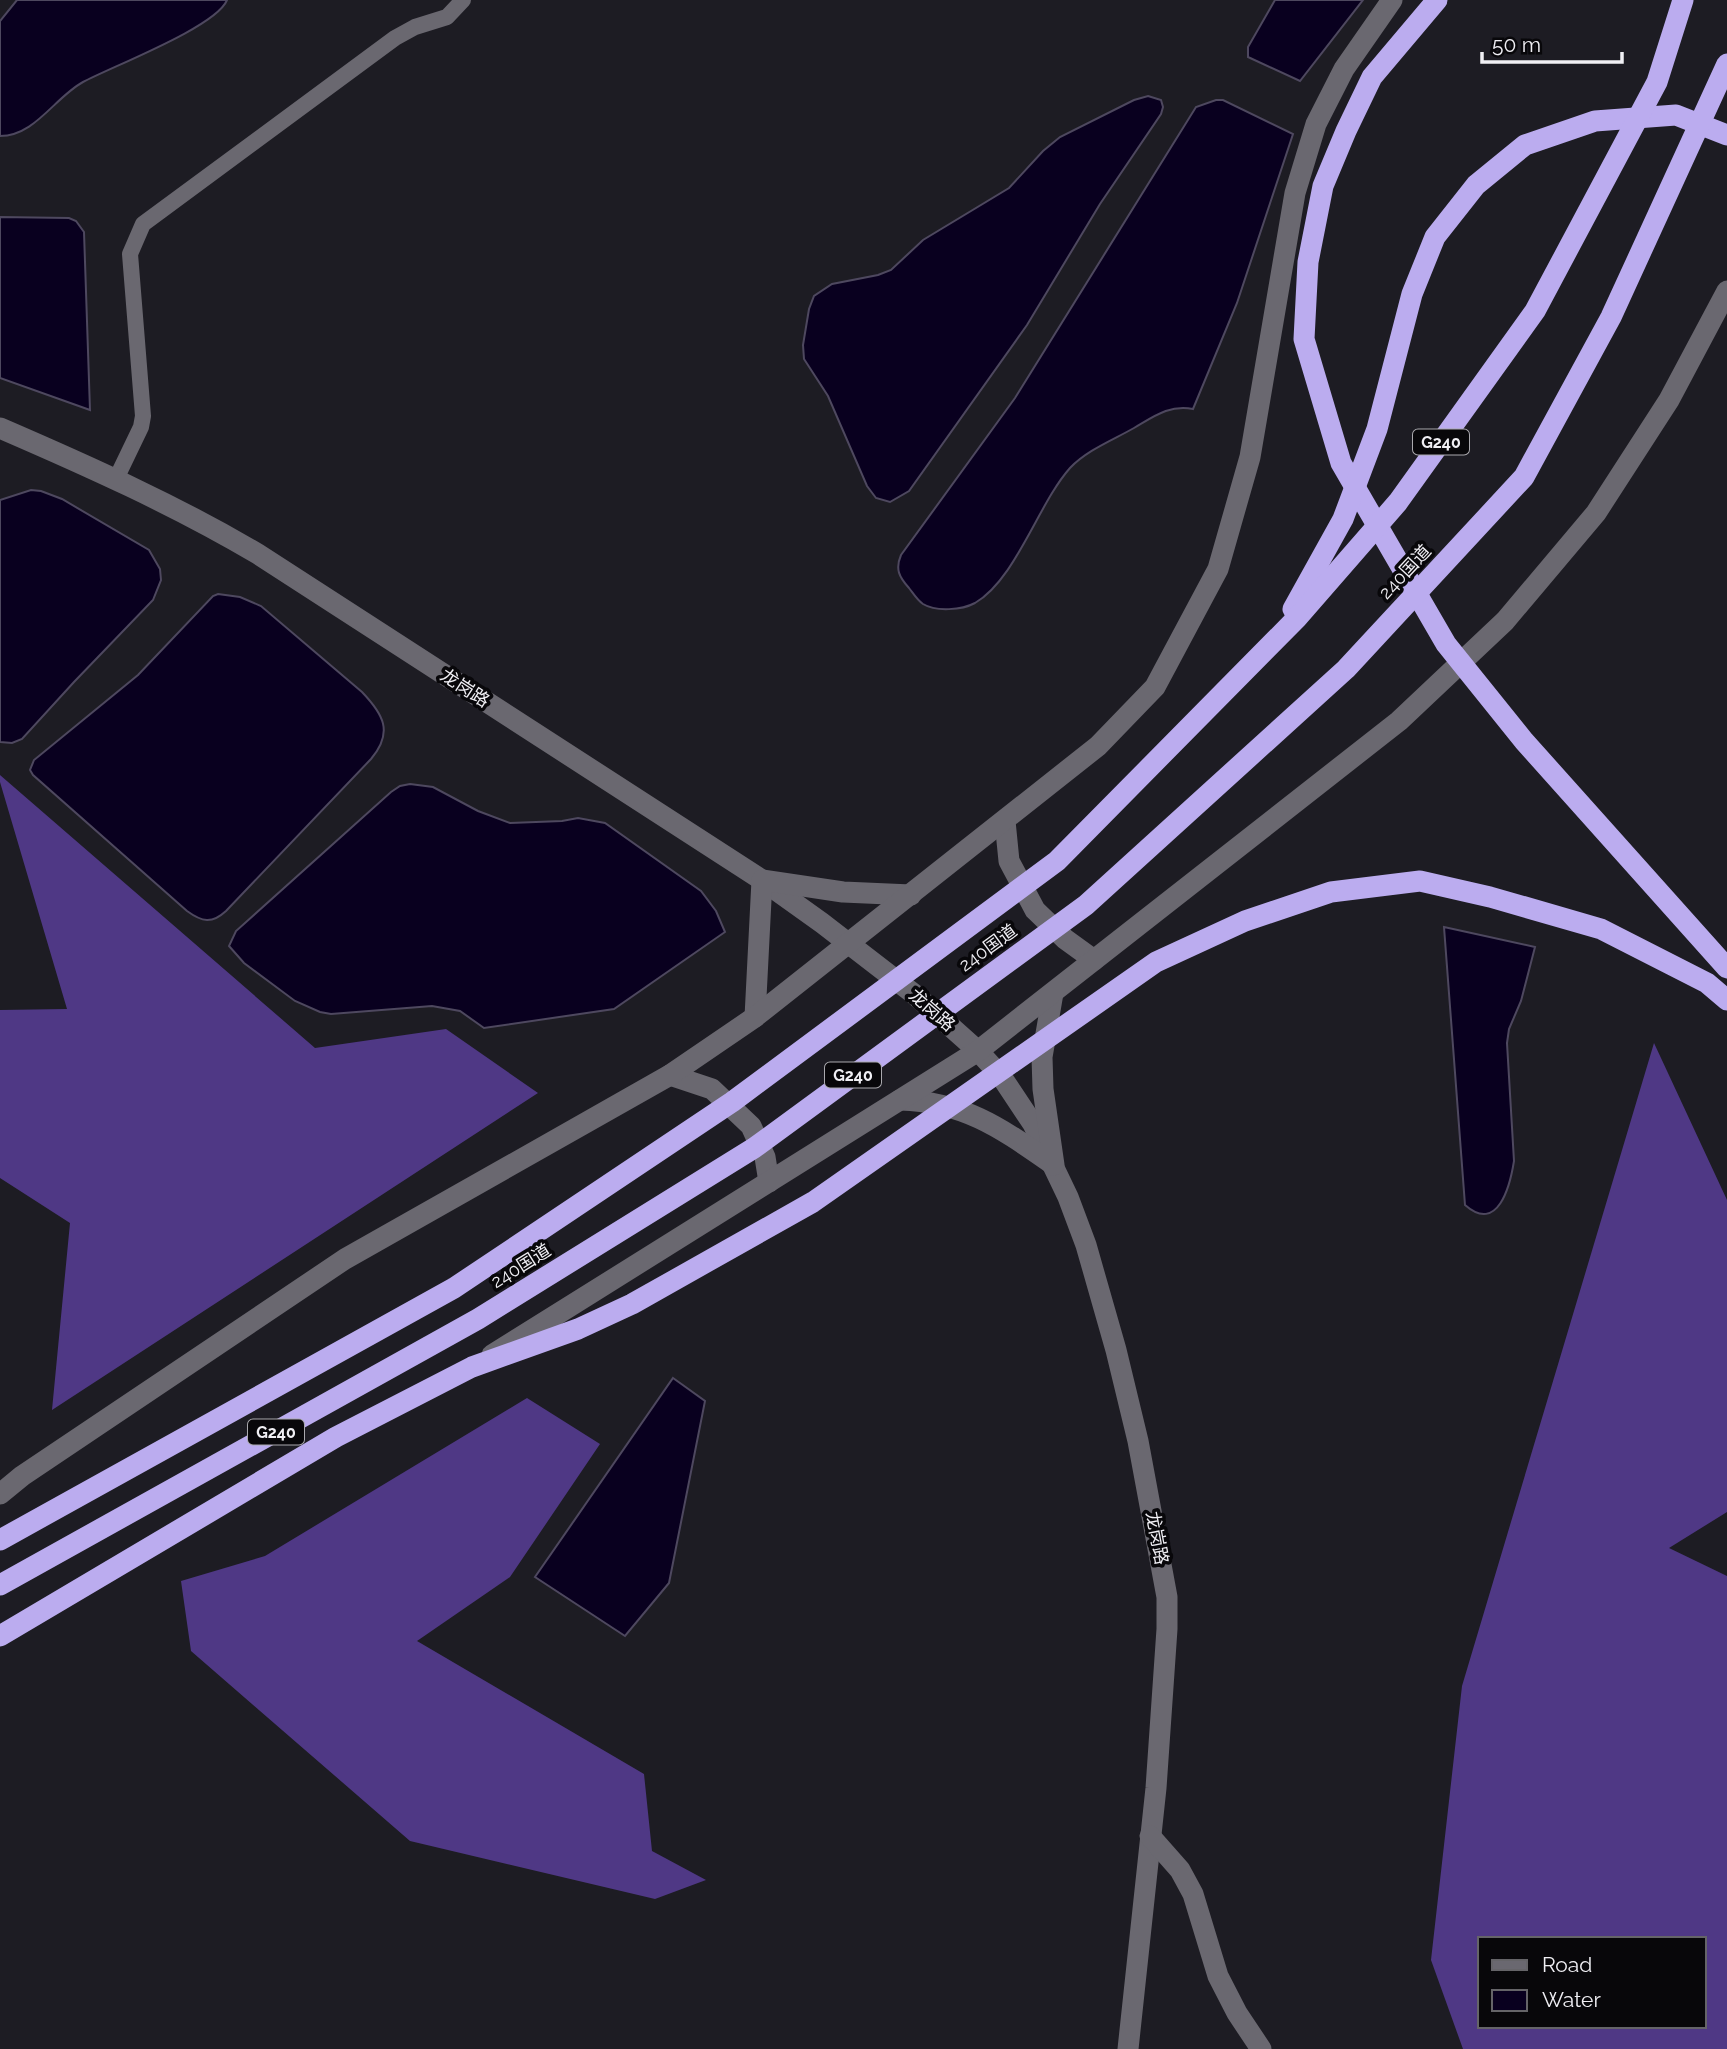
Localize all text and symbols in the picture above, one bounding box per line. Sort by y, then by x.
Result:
scale bar [1482,21,1622,65]
text: 50 m [1492,32,1541,57]
road number: G240 [1413,430,1469,454]
street label: 240国道 [1374,540,1435,603]
street label: 龙岗路 [437,664,494,711]
street label: 240国道 [955,920,1021,976]
street label: 龙岗路 [905,984,960,1035]
road number: G240 [825,1063,881,1088]
street label: 240国道 [487,1239,554,1292]
road number: G240 [248,1420,304,1444]
street label: 龙岗路 [1142,1509,1173,1566]
legend [1478,1937,1706,2028]
text: Road [1542,1952,1592,1977]
text: Water [1542,1987,1601,2012]

